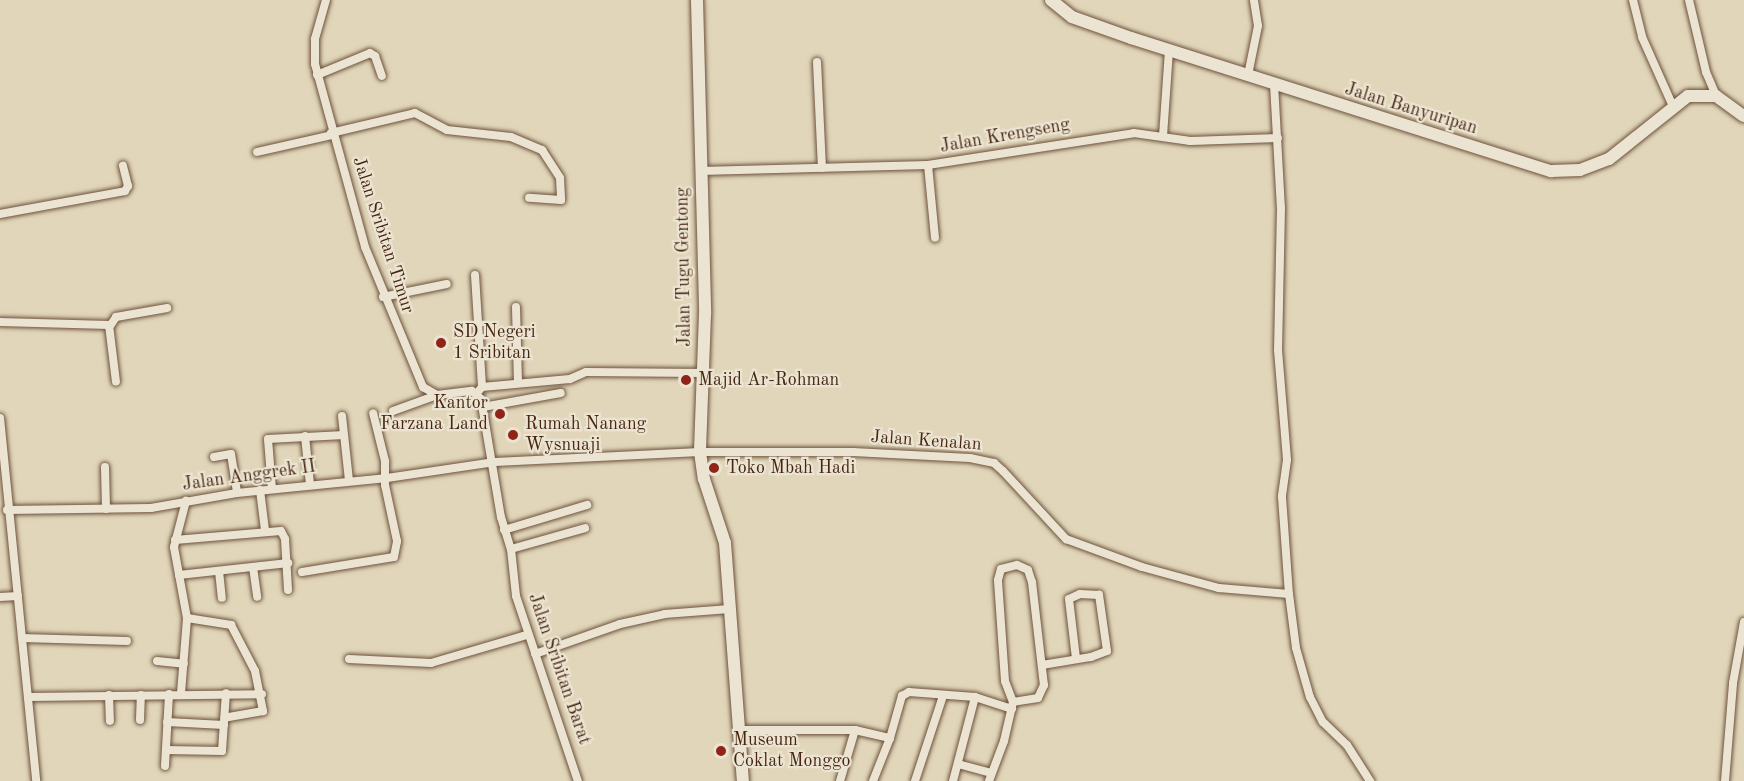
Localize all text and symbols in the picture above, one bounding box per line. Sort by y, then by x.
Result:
street label: Jalan Banyuripan [1342,79,1480,139]
street label: Jalan Krengseng [938,114,1072,158]
street label: Jalan Sribitan Timur [347,154,419,316]
street label: Jalan Tugu Gentong [672,187,696,347]
place label: SD Negeri 1 Sribitan [453,322,536,364]
marker: SD Negeri 1 Sribitan [434,336,448,350]
place label: Majid Ar-Rohman [698,369,839,391]
marker: Majid Ar-Rohman [679,373,693,387]
place label: Kantor Farzana Land [380,393,488,436]
marker: Kantor Farzana Land [493,407,507,421]
place label: Rumah Nanang Wysnuaji [525,414,646,456]
street label: Jalan Kenalan [870,426,982,456]
marker: Rumah Nanang Wysnuaji [506,428,520,442]
street label: Jalan Anggrek II [181,456,317,496]
place label: Toko Mbah Hadi [726,457,855,479]
marker: Toko Mbah Hadi [707,461,721,475]
street label: Jalan Sribitan Barat [523,591,595,747]
place label: Museum Coklat Monggo [733,730,851,772]
marker: Museum Coklat Monggo [714,744,728,758]

